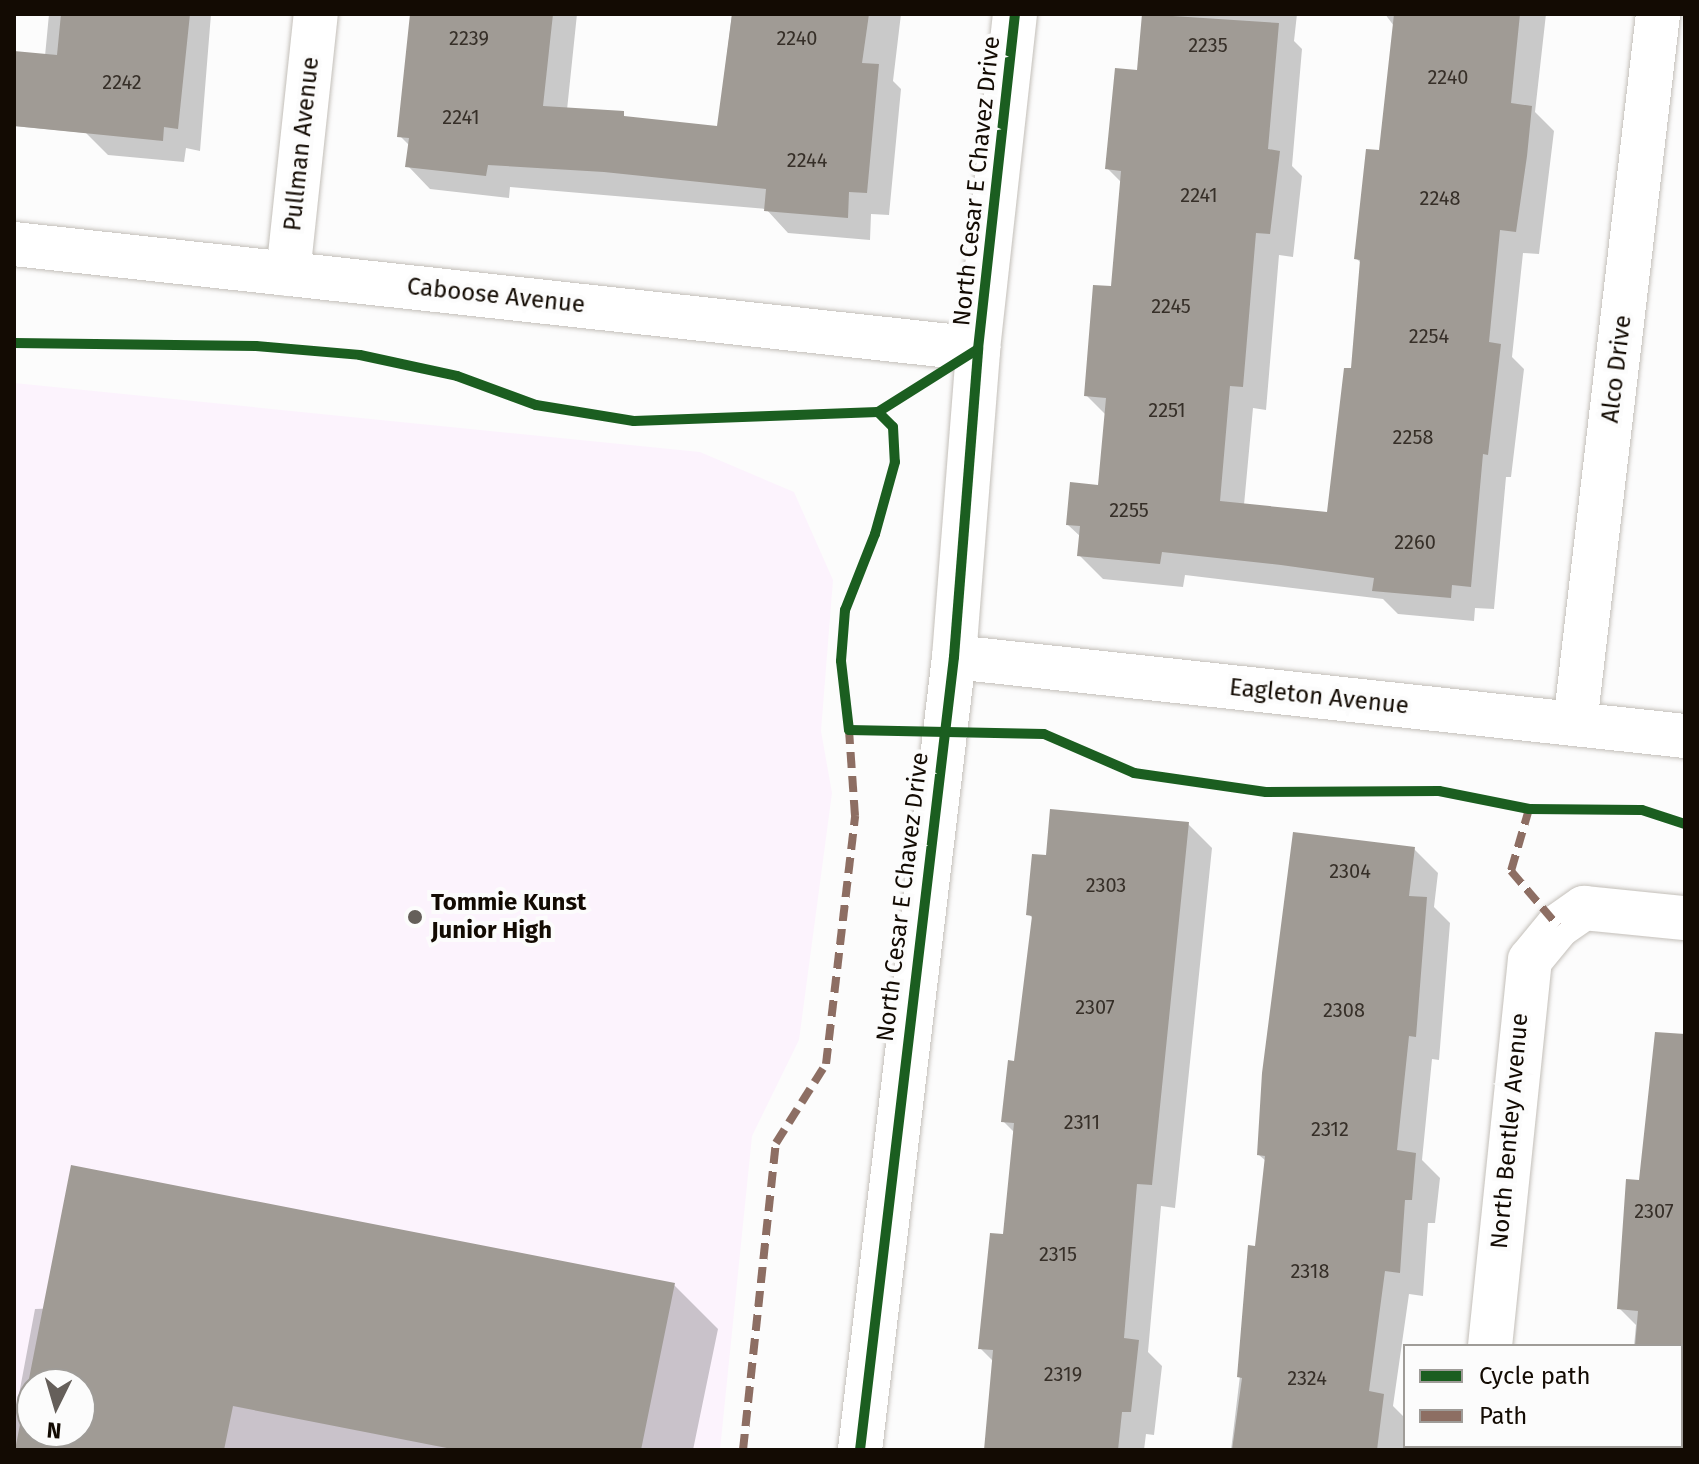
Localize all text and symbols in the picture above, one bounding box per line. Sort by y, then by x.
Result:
house number: 2239 [449,26,489,50]
house number: 2240 [776,26,818,50]
house number: 2235 [1188,33,1228,57]
street label: North Cesar E Chavez Drive [947,35,1007,327]
street label: Pullman Avenue [279,55,325,233]
house number: 2240 [1427,65,1469,89]
house number: 2242 [102,70,142,94]
house number: 2241 [442,105,480,129]
house number: 2244 [787,148,827,172]
house number: 2241 [1180,183,1218,207]
house number: 2248 [1420,186,1460,210]
street label: Caboose Avenue [406,272,586,320]
house number: 2245 [1151,294,1191,318]
street label: Alco Drive [1596,313,1638,425]
house number: 2254 [1409,324,1449,348]
house number: 2251 [1148,398,1186,422]
house number: 2258 [1393,425,1433,449]
house number: 2255 [1109,498,1149,522]
house number: 2260 [1394,530,1436,554]
street label: Eagleton Avenue [1228,673,1410,721]
street label: North Cesar E Chavez Drive [871,751,935,1043]
house number: 2304 [1329,859,1371,883]
house number: 2303 [1086,873,1126,897]
place label: Tommie Kunst Junior High [431,889,586,945]
marker: Tommie Kunst Junior High [406,908,424,926]
house number: 2307 [1075,995,1115,1019]
house number: 2308 [1323,998,1365,1022]
street label: North Bentley Avenue [1485,1012,1535,1250]
house number: 2311 [1064,1110,1100,1134]
house number: 2312 [1311,1117,1349,1141]
house number: 2307 [1634,1199,1674,1223]
house number: 2315 [1039,1242,1077,1266]
house number: 2318 [1291,1259,1329,1283]
legend [1403,1344,1683,1448]
house number: 2319 [1044,1362,1082,1386]
text: Cycle path [1479,1362,1591,1390]
house number: 2324 [1287,1366,1327,1390]
north arrow [16,1368,96,1448]
text: Path [1479,1402,1527,1430]
text: N [46,1416,62,1444]

